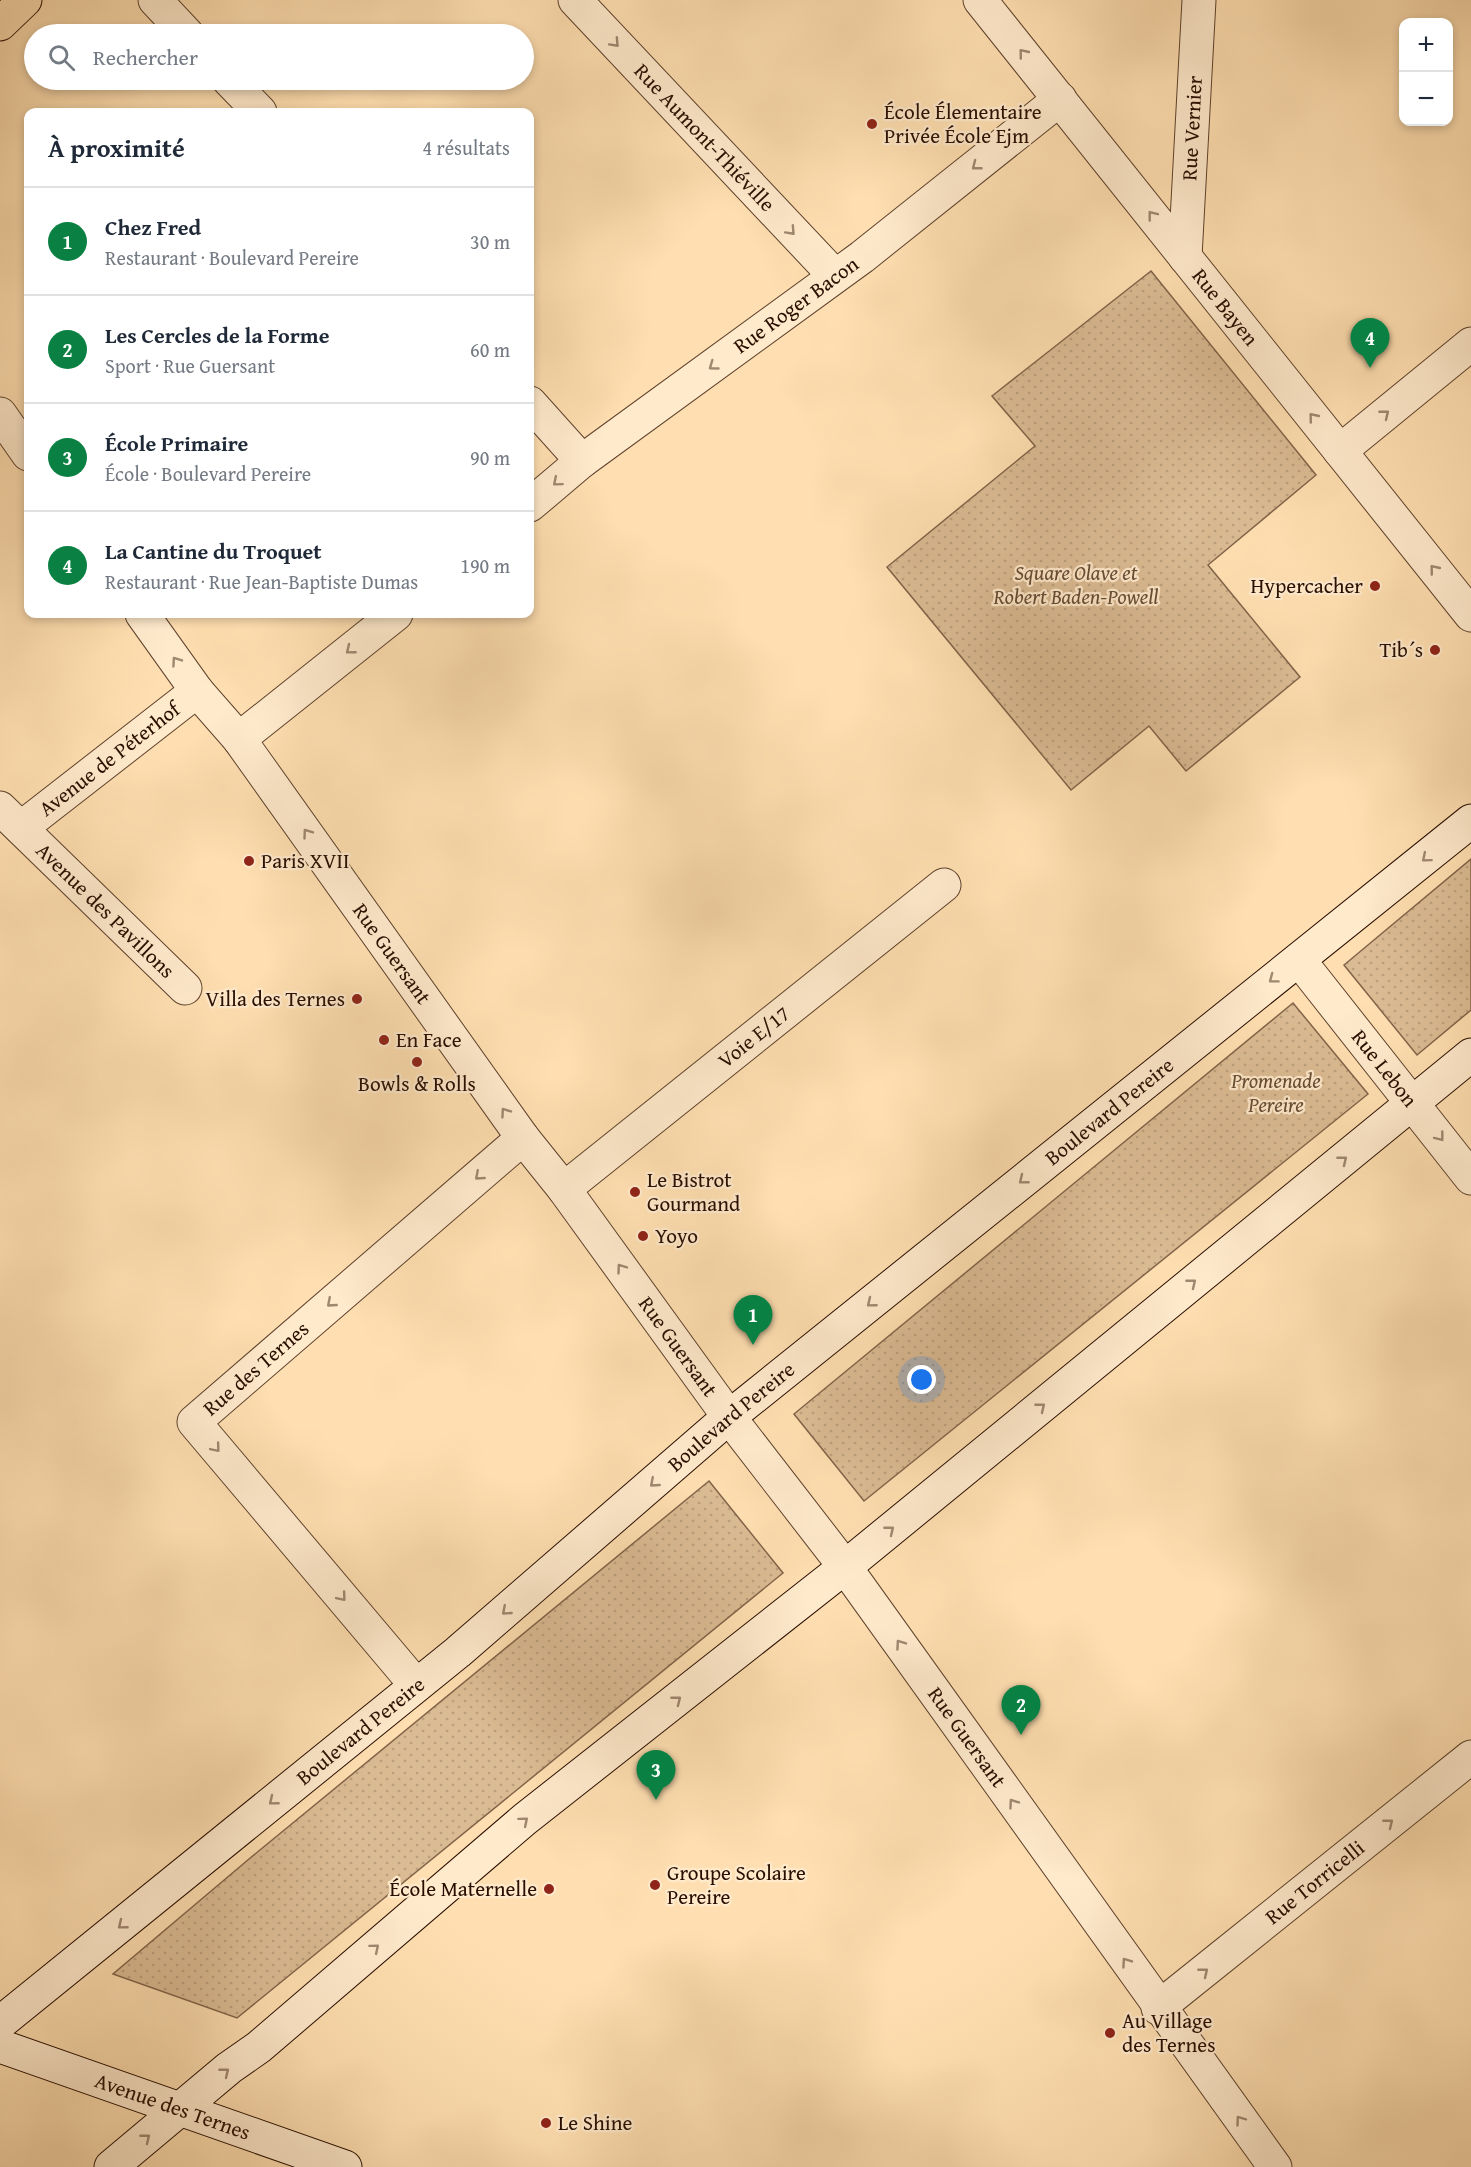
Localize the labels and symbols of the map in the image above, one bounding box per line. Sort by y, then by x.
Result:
one-way arrow [608,36,619,46]
one-way arrow [1019,49,1030,60]
street label: Rue Aumont-Thiéville [627,56,783,218]
street label: Rue Vernier [1173,74,1210,182]
place label: École Élementaire Privée École Ejm [884,96,1042,151]
marker: École Élementaire Privée École Ejm [865,117,879,131]
one-way arrow [972,159,983,170]
one-way arrow [1148,211,1159,222]
one-way arrow [784,224,795,235]
street label: Rue Roger Bacon [727,248,865,361]
street label: Rue Bayen [1185,261,1266,352]
pin: 4 [1350,318,1390,368]
one-way arrow [709,358,720,369]
one-way arrow [1378,410,1389,421]
one-way arrow [1309,412,1320,423]
one-way arrow [553,475,564,486]
park label: Square Olave et Robert Baden-Powell [993,557,1158,612]
one-way arrow [1431,565,1442,576]
place label: Hypercacher [1251,570,1363,601]
marker: Hypercacher [1368,579,1382,593]
place label: Tib´s [1379,634,1423,665]
one-way arrow [346,643,357,654]
marker: Tib´s [1428,643,1442,657]
one-way arrow [172,657,183,668]
street label: Avenue de Péterhof [32,693,188,824]
one-way arrow [303,828,314,839]
street label: Avenue des Pavillons [29,835,182,985]
place label: Paris XVII [261,845,349,876]
one-way arrow [1422,851,1433,862]
marker: Paris XVII [242,854,256,868]
street label: Rue Guersant [345,897,439,1011]
one-way arrow [1269,972,1280,983]
place label: Villa des Ternes [206,983,345,1014]
marker: Villa des Ternes [350,992,364,1006]
street label: Voie E/17 [711,998,796,1075]
street label: Rue Lebon [1344,1023,1425,1114]
place label: En Face [396,1024,462,1055]
marker: En Face [377,1033,391,1047]
street label: Boulevard Pereire [1038,1050,1180,1172]
marker: Bowls & Rolls [410,1055,424,1069]
park label: Promenade Pereire [1230,1065,1321,1120]
place label: Bowls & Rolls [358,1068,476,1099]
one-way arrow [501,1107,512,1118]
one-way arrow [1432,1131,1443,1142]
one-way arrow [1336,1157,1347,1168]
place label: Le Bistrot Gourmand [647,1164,741,1219]
one-way arrow [475,1169,485,1180]
one-way arrow [1019,1173,1030,1184]
marker: Le Bistrot Gourmand [628,1185,642,1199]
place label: Yoyo [655,1220,698,1251]
marker: Yoyo [636,1229,650,1243]
one-way arrow [618,1263,629,1274]
one-way arrow [1185,1280,1196,1291]
street label: Rue Guersant [631,1289,726,1403]
one-way arrow [867,1295,878,1306]
one-way arrow [327,1296,338,1307]
pin: 1 [734,1296,772,1345]
street label: Rue des Ternes [196,1313,316,1423]
street label: Boulevard Pereire [660,1354,801,1479]
your location [907,1365,936,1394]
one-way arrow [1034,1403,1045,1414]
one-way arrow [209,1441,220,1452]
one-way arrow [650,1476,661,1487]
one-way arrow [883,1526,894,1537]
one-way arrow [335,1590,346,1601]
one-way arrow [502,1603,513,1614]
one-way arrow [896,1640,907,1651]
street label: Boulevard Pereire [289,1669,431,1792]
street label: Rue Guersant [920,1680,1015,1794]
pin: 2 [1002,1686,1040,1735]
one-way arrow [670,1697,681,1708]
pin: 3 [636,1750,676,1800]
one-way arrow [268,1794,279,1805]
one-way arrow [1009,1799,1020,1810]
one-way arrow [517,1817,528,1828]
one-way arrow [1382,1819,1393,1830]
street label: Rue Torricelli [1258,1832,1371,1931]
place label: Groupe Scolaire Pereire [667,1857,806,1912]
place label: École Maternelle [390,1873,537,1904]
marker: Groupe Scolaire Pereire [648,1878,662,1892]
marker: École Maternelle [542,1882,556,1896]
one-way arrow [118,1918,129,1929]
one-way arrow [368,1944,379,1955]
one-way arrow [1122,1957,1133,1968]
one-way arrow [1197,1968,1208,1979]
place label: Au Village des Ternes [1122,2005,1215,2060]
marker: Au Village des Ternes [1103,2026,1117,2040]
street label: Avenue des Ternes [91,2065,255,2148]
one-way arrow [218,2068,229,2079]
place label: Le Shine [558,2107,632,2138]
one-way arrow [1236,2115,1247,2126]
marker: Le Shine [539,2116,553,2130]
one-way arrow [139,2134,150,2145]

